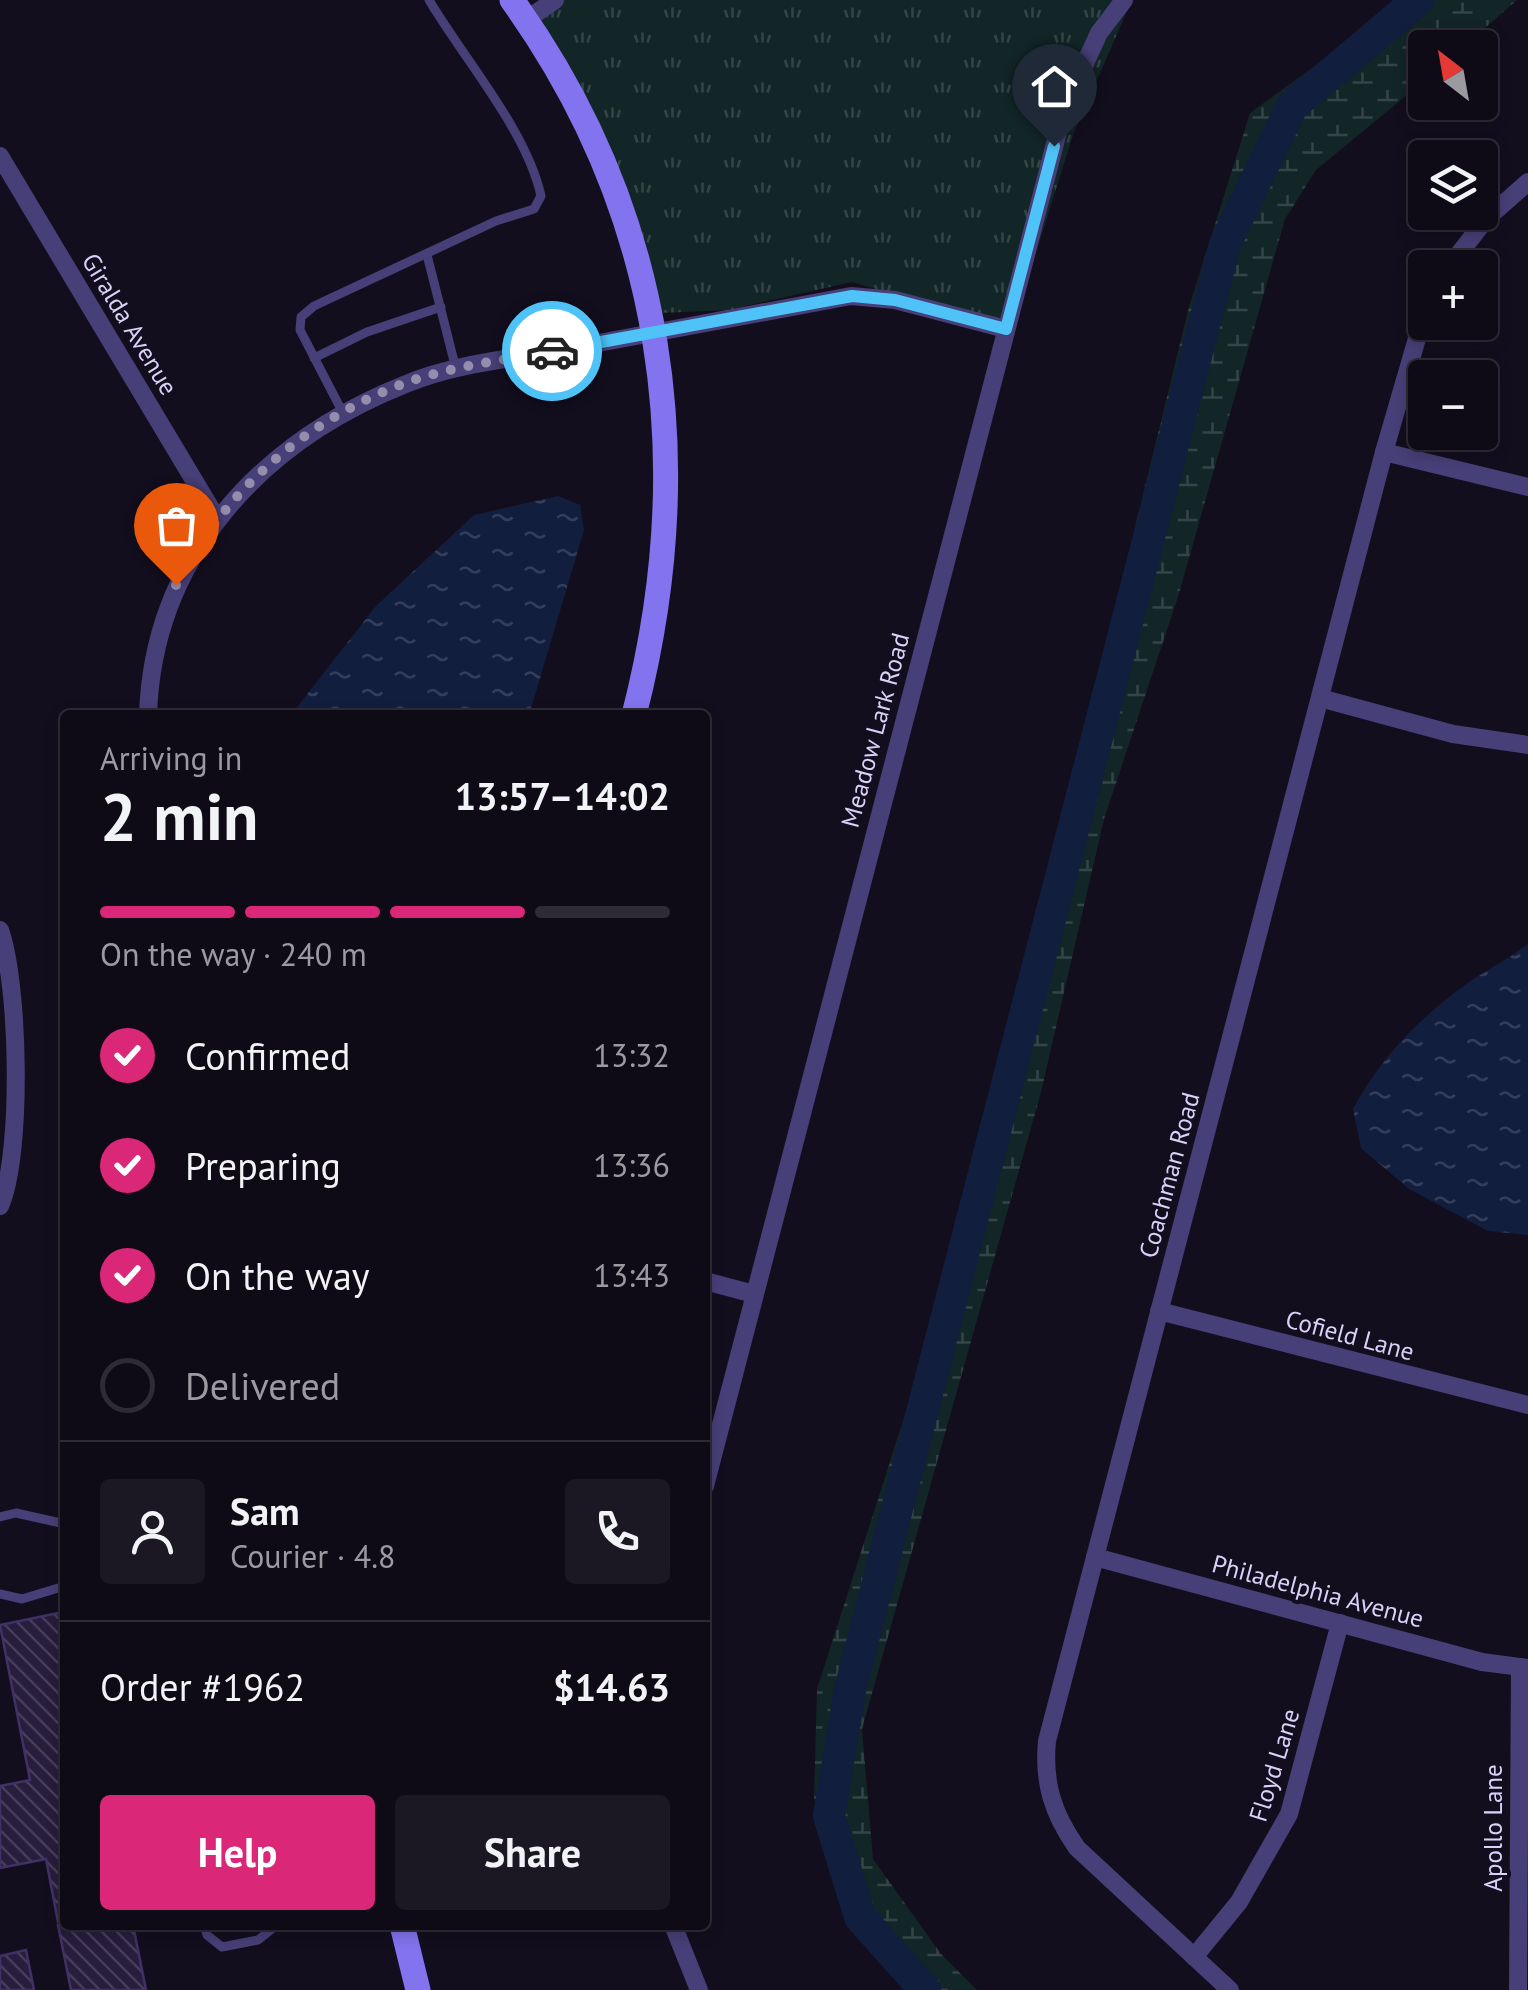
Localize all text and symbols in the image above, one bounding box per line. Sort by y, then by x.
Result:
north arrow [1408,30,1498,120]
map controls [1408,30,1498,450]
pin [1012,44,1097,147]
icon: home [1027,59,1082,114]
button: layers [1408,140,1498,230]
street label: Giralda Avenue [75,247,185,401]
button: + [1408,250,1498,340]
courier [502,301,602,401]
icon: car [525,324,580,379]
button: − [1408,360,1498,450]
pin [134,483,219,586]
icon: bag [149,498,204,553]
street label: Meadow Lark Road [834,629,916,831]
text: Arriving in [100,737,242,779]
text: 13:57–14:02 [455,771,670,820]
text: 2 min [100,774,259,858]
text: On the way · 240 m [100,933,367,975]
icon: check [100,1028,155,1083]
text: Confirmed [185,1031,351,1080]
text: 13:32 [593,1034,670,1076]
street label: Coachman Road [1132,1089,1206,1261]
icon: check [100,1138,155,1193]
text: Preparing [185,1141,341,1190]
text: 13:36 [593,1144,670,1186]
icon: check [100,1248,155,1303]
text: On the way [185,1251,370,1300]
text: 13:43 [593,1254,670,1296]
street label: Cofield Lane [1282,1303,1418,1367]
text: Delivered [185,1361,340,1410]
button: person [100,1479,205,1584]
button: phone [565,1479,670,1584]
text: Sam [230,1486,300,1535]
text: Courier · 4.8 [230,1535,396,1577]
street label: Philadelphia Avenue [1209,1547,1427,1635]
text: Order #1962 [100,1662,305,1711]
text: $14.63 [553,1662,670,1711]
street label: Floyd Lane [1242,1705,1306,1825]
street label: Apollo Lane [1477,1764,1509,1892]
button: Help [100,1795,375,1910]
button: Share [395,1795,670,1910]

